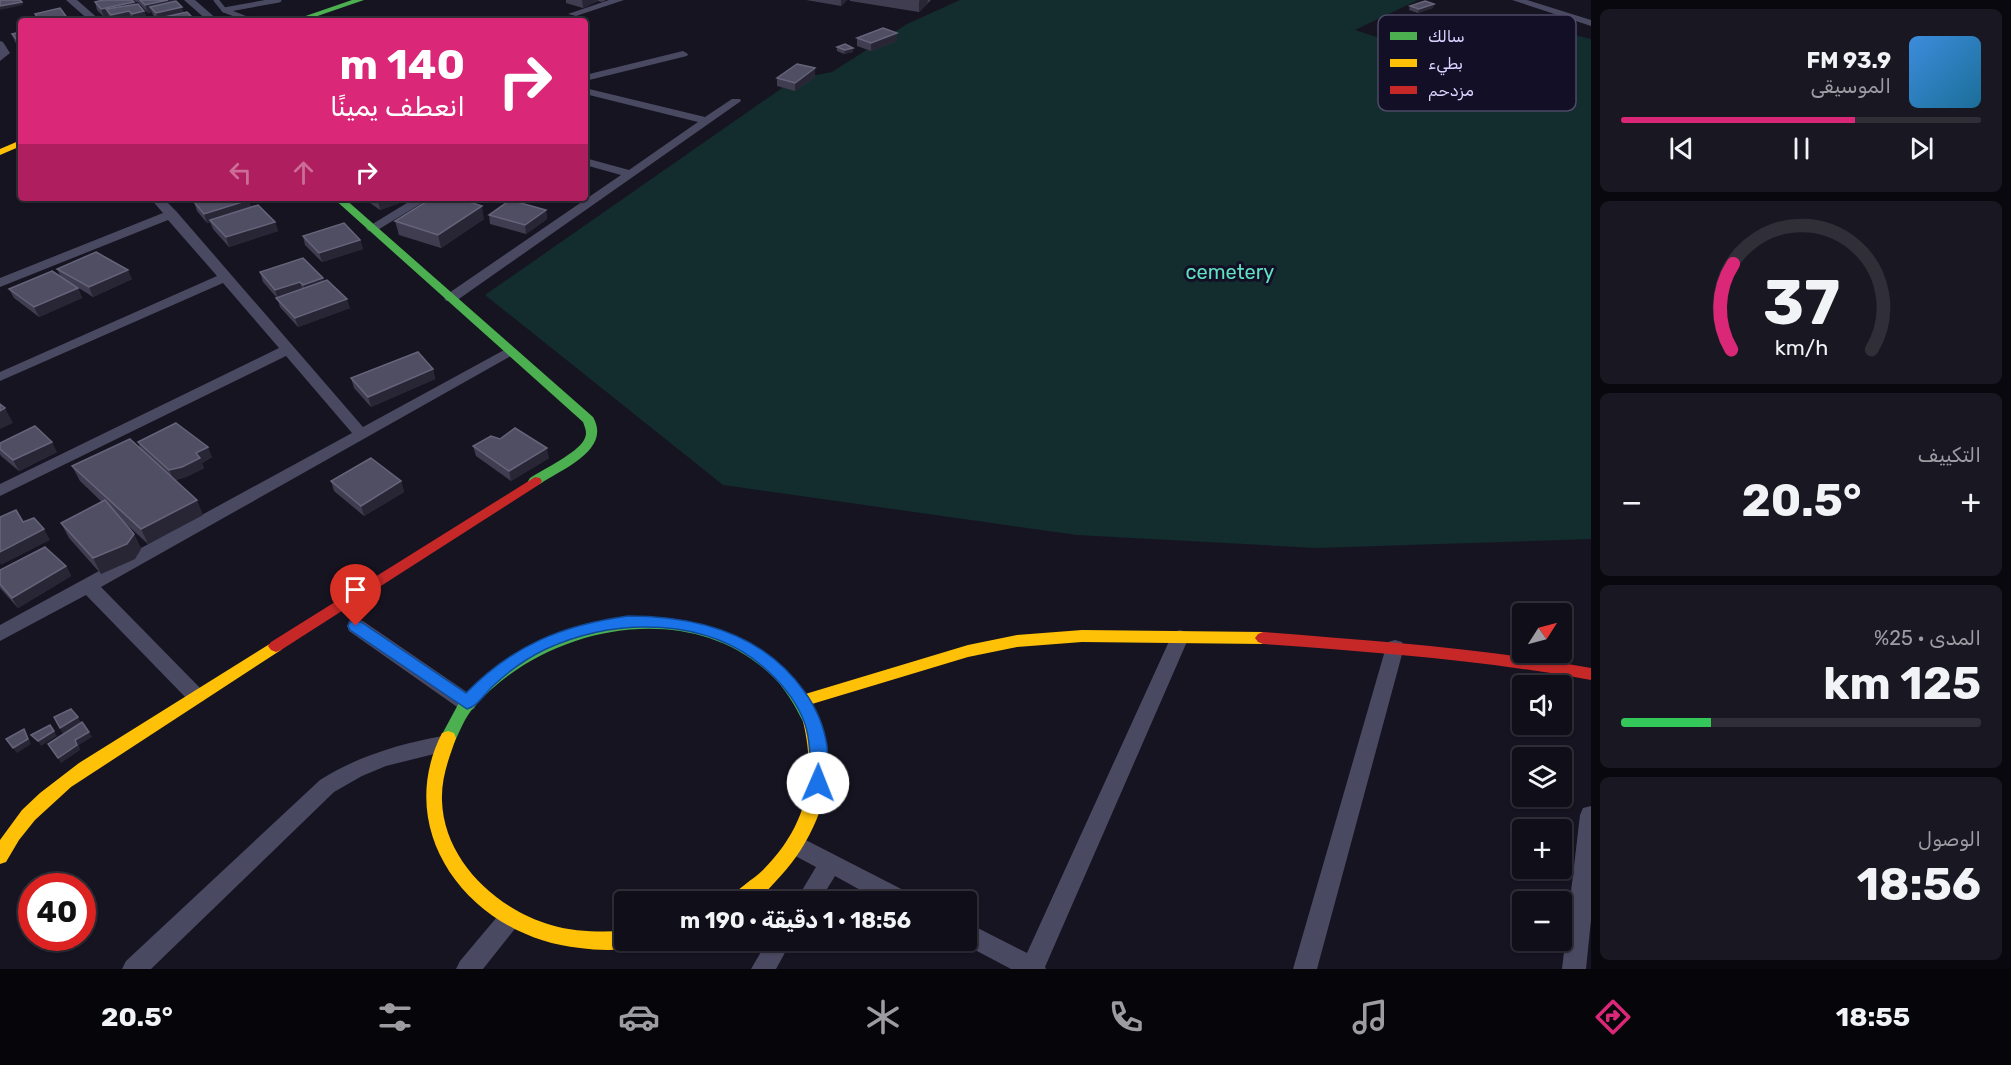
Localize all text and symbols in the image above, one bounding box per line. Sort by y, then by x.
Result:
legend [1378,15,1576,111]
text: سالك [1428,27,1465,46]
text: 140 m [339,40,465,90]
icon: right [486,42,564,120]
text: 93.9 FM [1807,47,1891,74]
text: بطيء [1428,54,1463,76]
text: الموسيقى [1810,74,1891,98]
text: مزدحم [1428,81,1474,101]
text: انعطف يمينًا [330,91,465,123]
icon: previous [1665,132,1698,165]
icon: pause [1785,132,1818,165]
icon: next [1905,132,1938,165]
icon: left [224,156,257,189]
icon: ahead [287,156,320,189]
icon: right [350,156,383,189]
park label: cemetery [1186,260,1274,284]
text: 37 [1763,266,1839,340]
text: km/h [1774,335,1828,360]
text: التكييف [1918,443,1981,467]
text: 20.5° [1742,474,1861,527]
text: − [1621,482,1642,521]
text: + [1960,482,1981,521]
pin [330,564,381,626]
icon: arrive [339,573,372,606]
north arrow [1512,603,1572,663]
map controls [1512,603,1572,951]
text: المدى · 25% [1874,626,1981,650]
text: 125 km [1823,657,1981,710]
button: sound [1512,675,1572,735]
button: layers [1512,747,1572,807]
position arrow [786,751,850,815]
button: + [1512,819,1572,879]
text: الوصول [1918,827,1981,851]
text: 18:56 [1857,858,1981,911]
speed limit sign: 40 [18,873,96,951]
button: − [1512,891,1572,951]
text: 18:56 · 1 دقيقة · 190 m [680,907,911,934]
icon: filters [374,996,416,1038]
icon: car [618,996,660,1038]
icon: climate [862,996,904,1038]
icon: phone [1105,996,1147,1038]
icon: music [1349,996,1391,1038]
icon: directions [1592,996,1634,1038]
text: 20.5° [101,1001,173,1033]
text: 18:55 [1836,1001,1910,1033]

